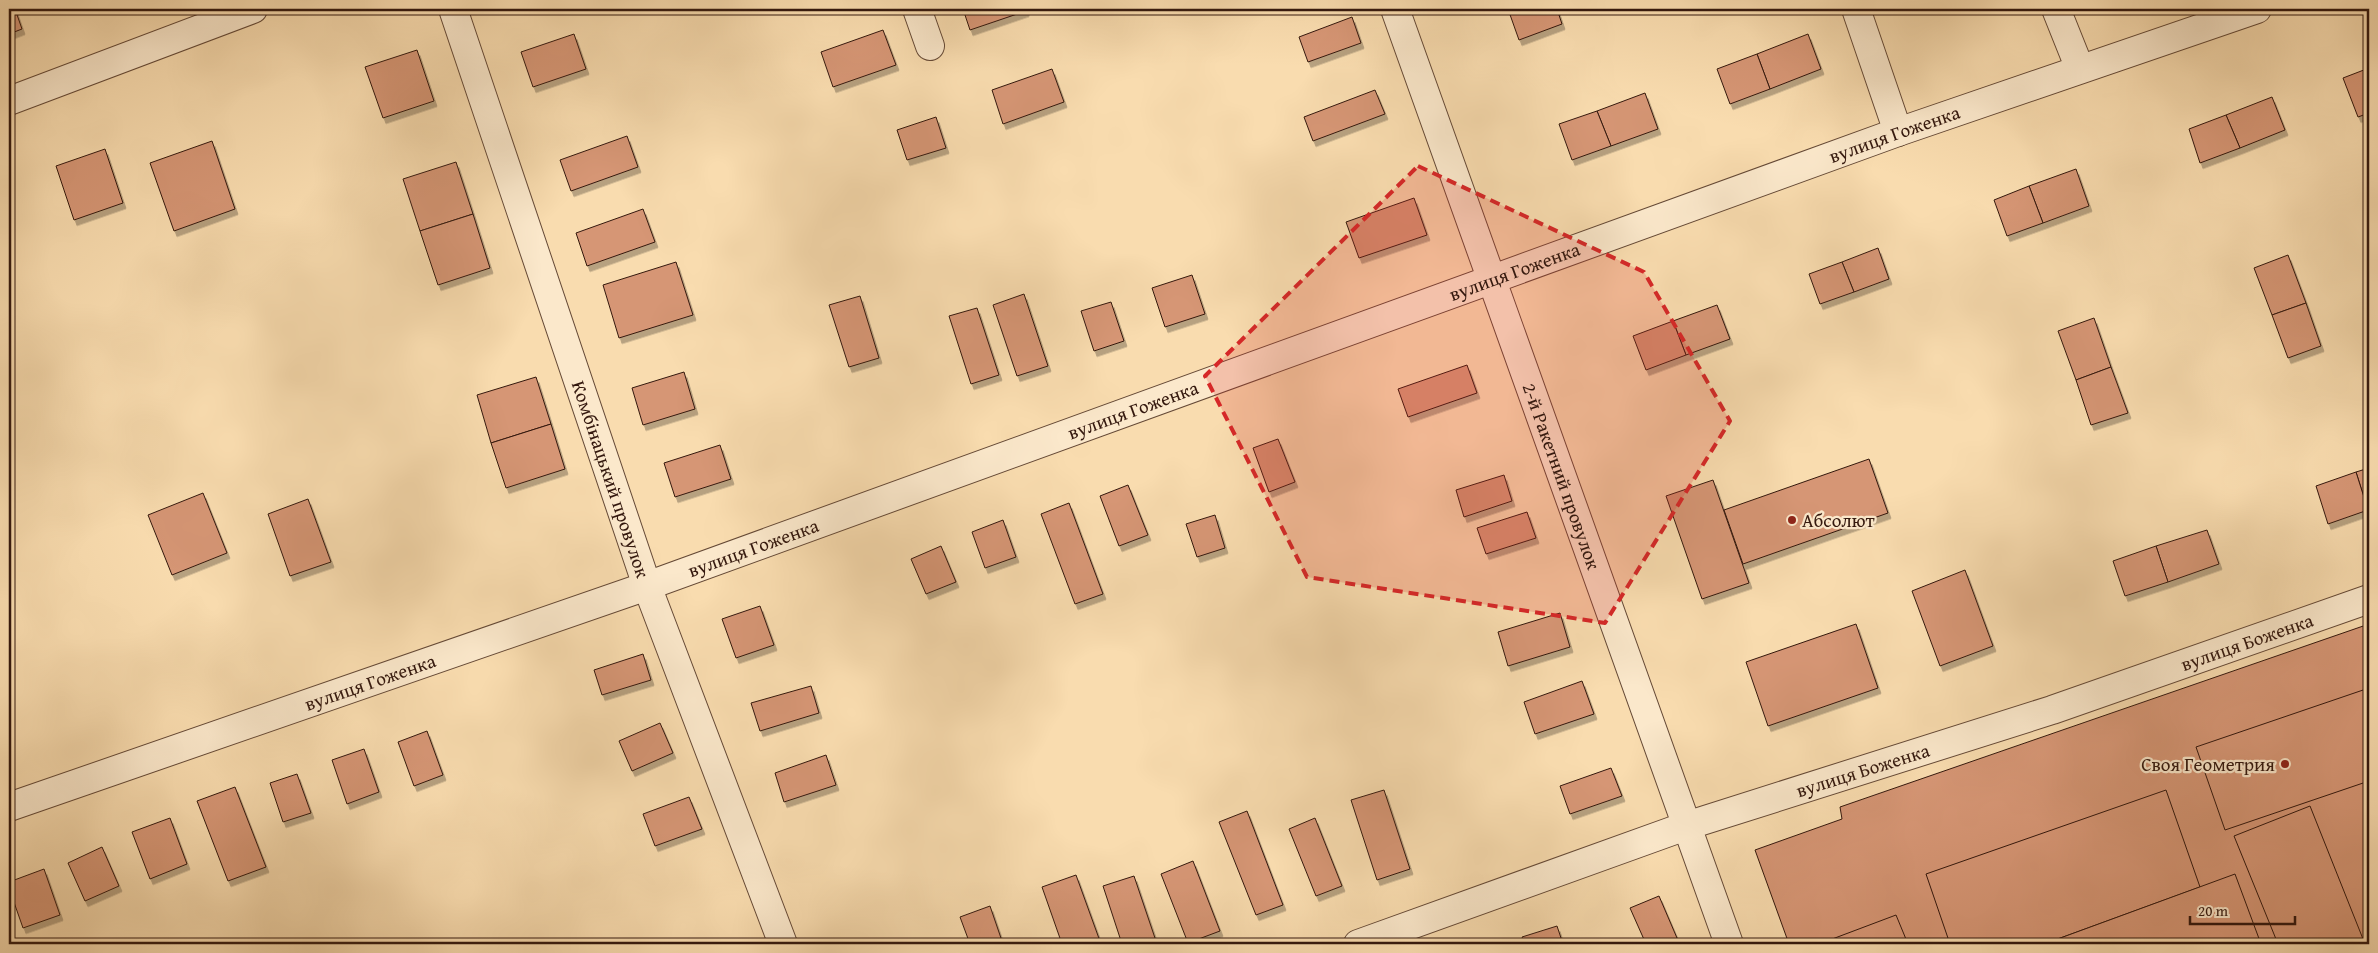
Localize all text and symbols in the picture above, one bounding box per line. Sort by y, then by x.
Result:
street label: вулиця Гоженка [1825,98,1964,170]
street label: вулиця Гоженка [1445,235,1584,308]
street label: вулиця Гоженка [1064,373,1202,446]
street label: Комбінацький провулок [565,377,657,581]
street label: 2-й Ракетний провулок [1516,379,1608,573]
place label: Абсолют [1802,506,1876,534]
street label: вулиця Гоженка [684,511,822,584]
marker: Абсолют [1786,514,1798,526]
street label: вулиця Боженка [2177,606,2317,678]
street label: вулиця Гоженка [301,646,439,718]
street label: вулиця Боженка [1792,736,1933,804]
place label: Своя Геометрия [2141,750,2275,778]
marker: Своя Геометрия [2279,758,2291,770]
scale bar [2190,893,2296,925]
text: 20 m [2198,900,2229,921]

